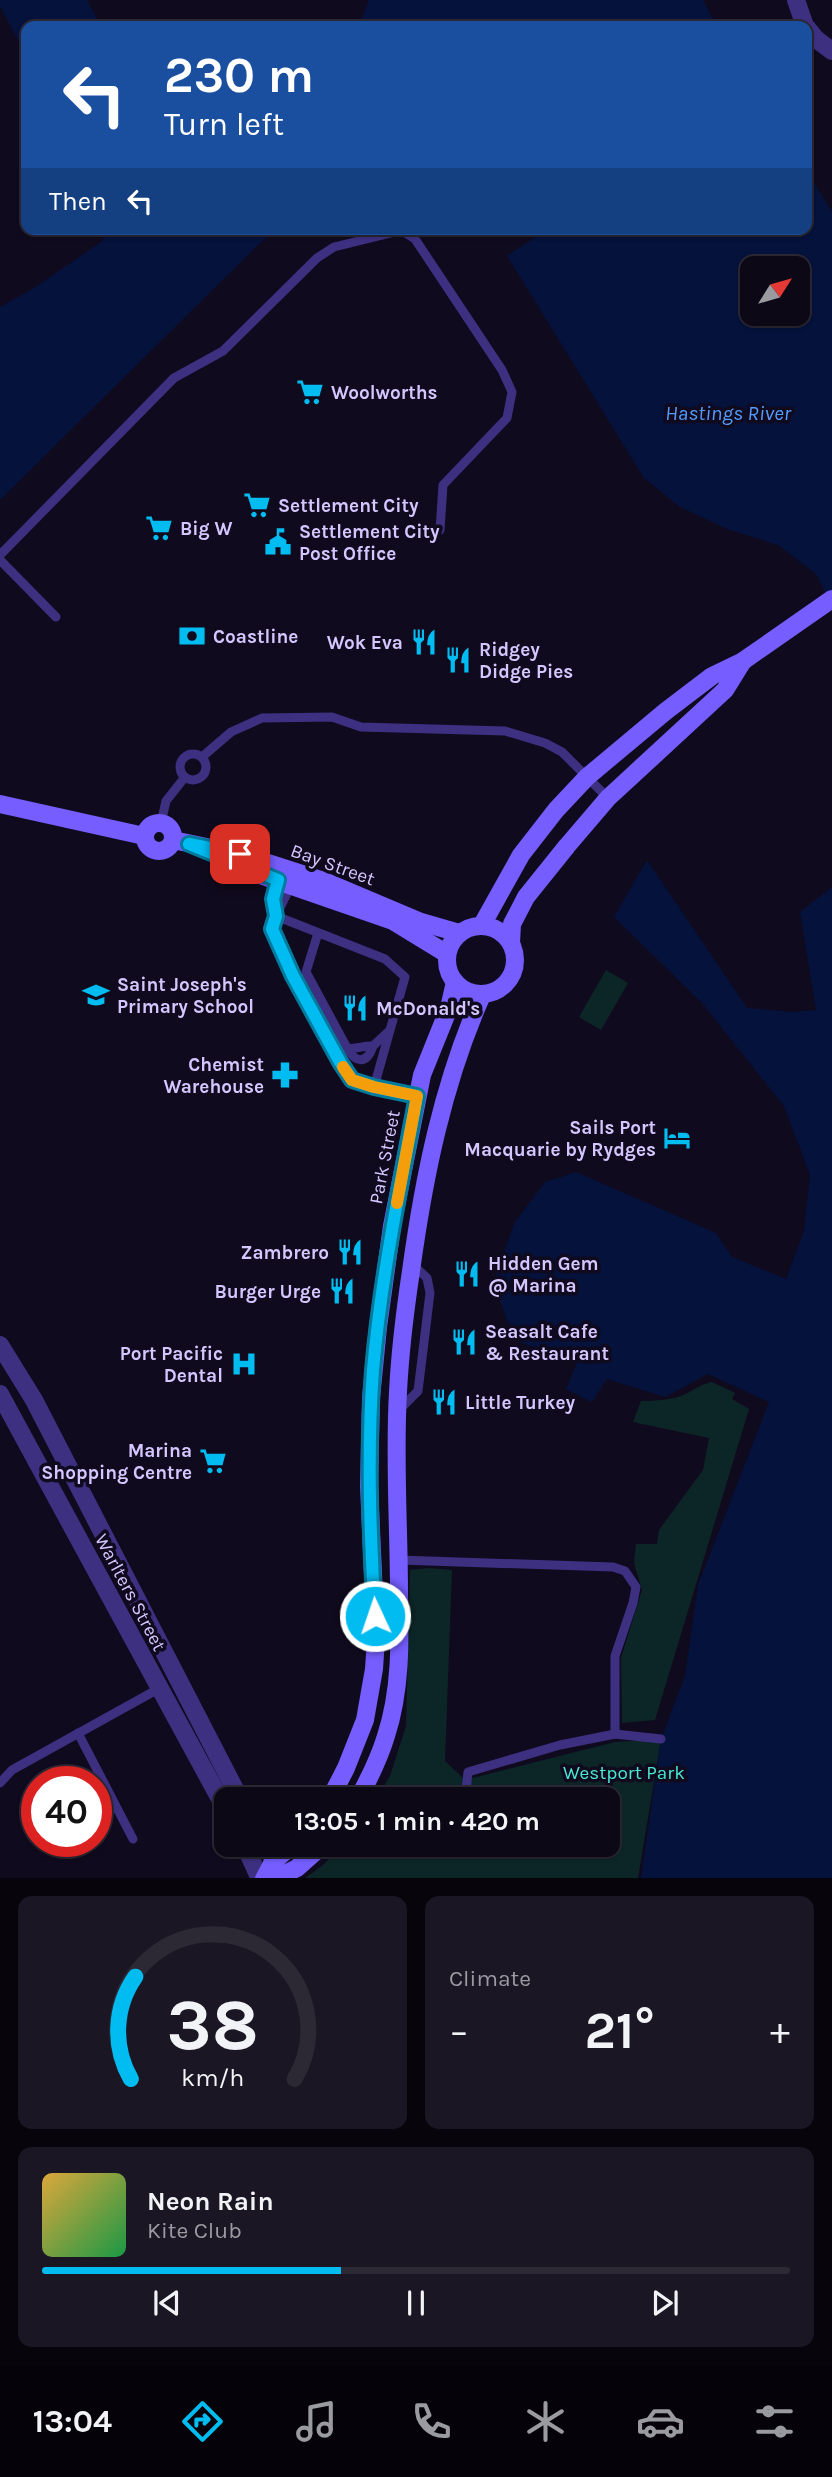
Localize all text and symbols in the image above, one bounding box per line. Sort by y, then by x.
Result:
text: 230 m [164,47,314,104]
icon: left [49,49,140,140]
text: Turn left [164,106,284,143]
icon: left [121,182,159,220]
text: Then [49,186,107,217]
north arrow [740,256,810,326]
map controls [740,256,810,326]
supermarket icon: Woolworths [295,377,325,407]
place label: Woolworths [331,382,438,404]
water label: Hastings River [665,401,792,425]
supermarket icon: Settlement City [242,490,272,520]
place label: Settlement City [278,495,419,517]
supermarket icon: Big W [144,513,174,543]
place label: Big W [180,518,232,540]
place label: Settlement City Post Office [299,521,440,565]
public building icon: Settlement City Post Office [263,527,293,557]
bank icon: Coastline [177,621,207,651]
place label: Coastline [213,626,298,648]
restaurant icon: Wok Eva [409,627,439,657]
place label: Wok Eva [327,632,403,654]
place label: Ridgey Didge Pies [479,639,573,683]
restaurant icon: Ridgey Didge Pies [443,645,473,675]
pin [210,824,270,884]
icon: arrive [221,835,259,873]
street label: Bay Street [288,840,378,890]
place label: Saint Joseph's Primary School [117,974,254,1018]
school or university icon: Saint Joseph's Primary School [81,980,111,1010]
restaurant icon: McDonald's [340,993,370,1023]
place label: McDonald's [376,998,480,1020]
place label: Chemist Warehouse [164,1054,264,1098]
pharmacy icon: Chemist Warehouse [270,1060,300,1090]
street label: Park Street [365,1108,405,1206]
place label: Sails Port Macquarie by Rydges [464,1117,656,1161]
hotel icon: Sails Port Macquarie by Rydges [662,1123,692,1153]
restaurant icon: Zambrero [335,1237,365,1267]
place label: Zambrero [241,1242,329,1264]
place label: Hidden Gem @ Marina [488,1253,599,1297]
restaurant icon: Hidden Gem @ Marina [452,1259,482,1289]
restaurant icon: Burger Urge [327,1276,357,1306]
place label: Burger Urge [215,1281,321,1303]
place label: Seasalt Cafe & Restaurant [485,1321,609,1365]
restaurant icon: Seasalt Cafe & Restaurant [449,1327,479,1357]
place label: Port Pacific Dental [120,1343,223,1387]
hospital icon: Port Pacific Dental [229,1349,259,1379]
restaurant icon: Little Turkey [429,1387,459,1417]
place label: Little Turkey [465,1392,575,1414]
place label: Marina Shopping Centre [41,1440,192,1484]
supermarket icon: Marina Shopping Centre [198,1446,228,1476]
street label: Warlters Street [90,1530,170,1655]
position arrow [338,1579,412,1653]
park label: Westport Park [563,1762,685,1784]
speed limit sign: 40 [21,1766,112,1857]
text: 13:05 · 1 min · 420 m [294,1806,540,1837]
text: Climate [449,1965,531,1992]
text: 38 [166,1982,259,2067]
text: 21° [584,2000,655,2061]
text: − [449,2009,469,2054]
text: + [770,2009,790,2054]
text: km/h [181,2062,244,2091]
text: Neon Rain [147,2186,274,2217]
text: Kite Club [147,2217,242,2244]
icon: previous [148,2284,186,2322]
icon: pause [397,2284,435,2322]
icon: next [646,2284,684,2322]
icon: directions [178,2397,227,2446]
icon: music [292,2397,341,2446]
icon: phone [407,2397,456,2446]
icon: climate [521,2397,570,2446]
icon: car [636,2397,685,2446]
icon: filters [750,2397,799,2446]
text: 13:04 [33,2403,112,2440]

